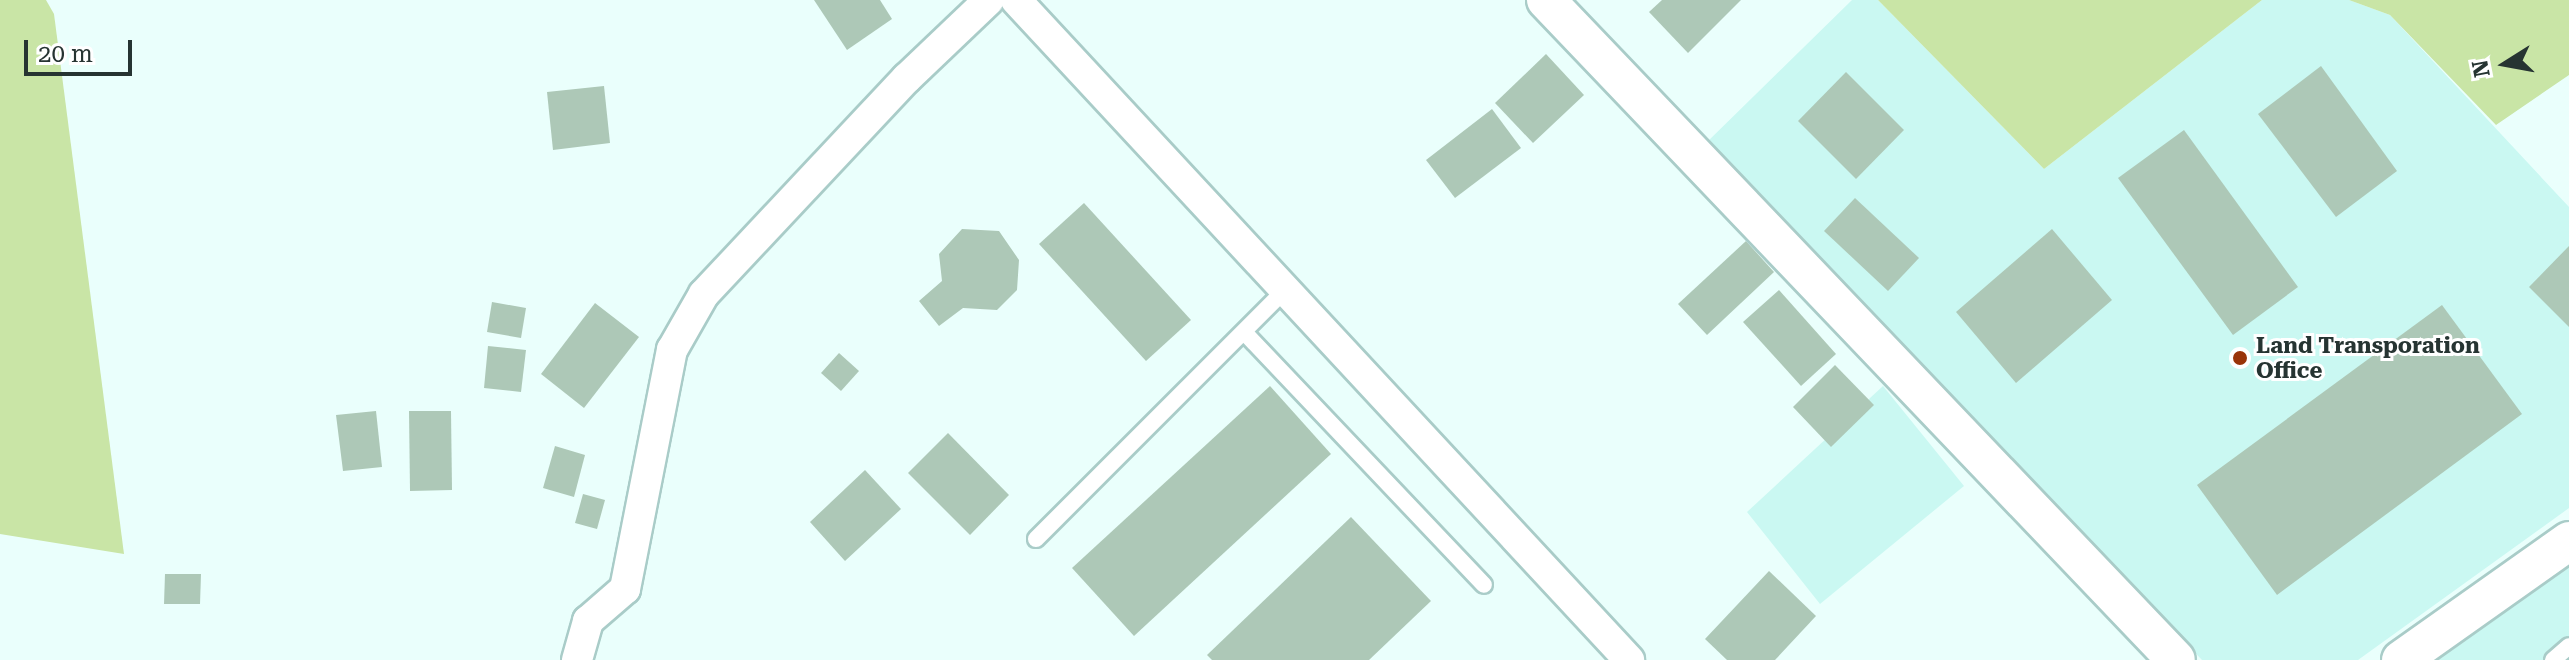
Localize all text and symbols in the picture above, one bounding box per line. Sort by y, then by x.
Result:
scale bar [28,24,136,74]
north arrow [2465,24,2545,104]
text: 20 m [38,40,93,68]
text: N [2467,58,2495,79]
place label: Land Transporation Office [2256,332,2480,384]
marker: Land Transporation Office [2231,349,2249,367]

